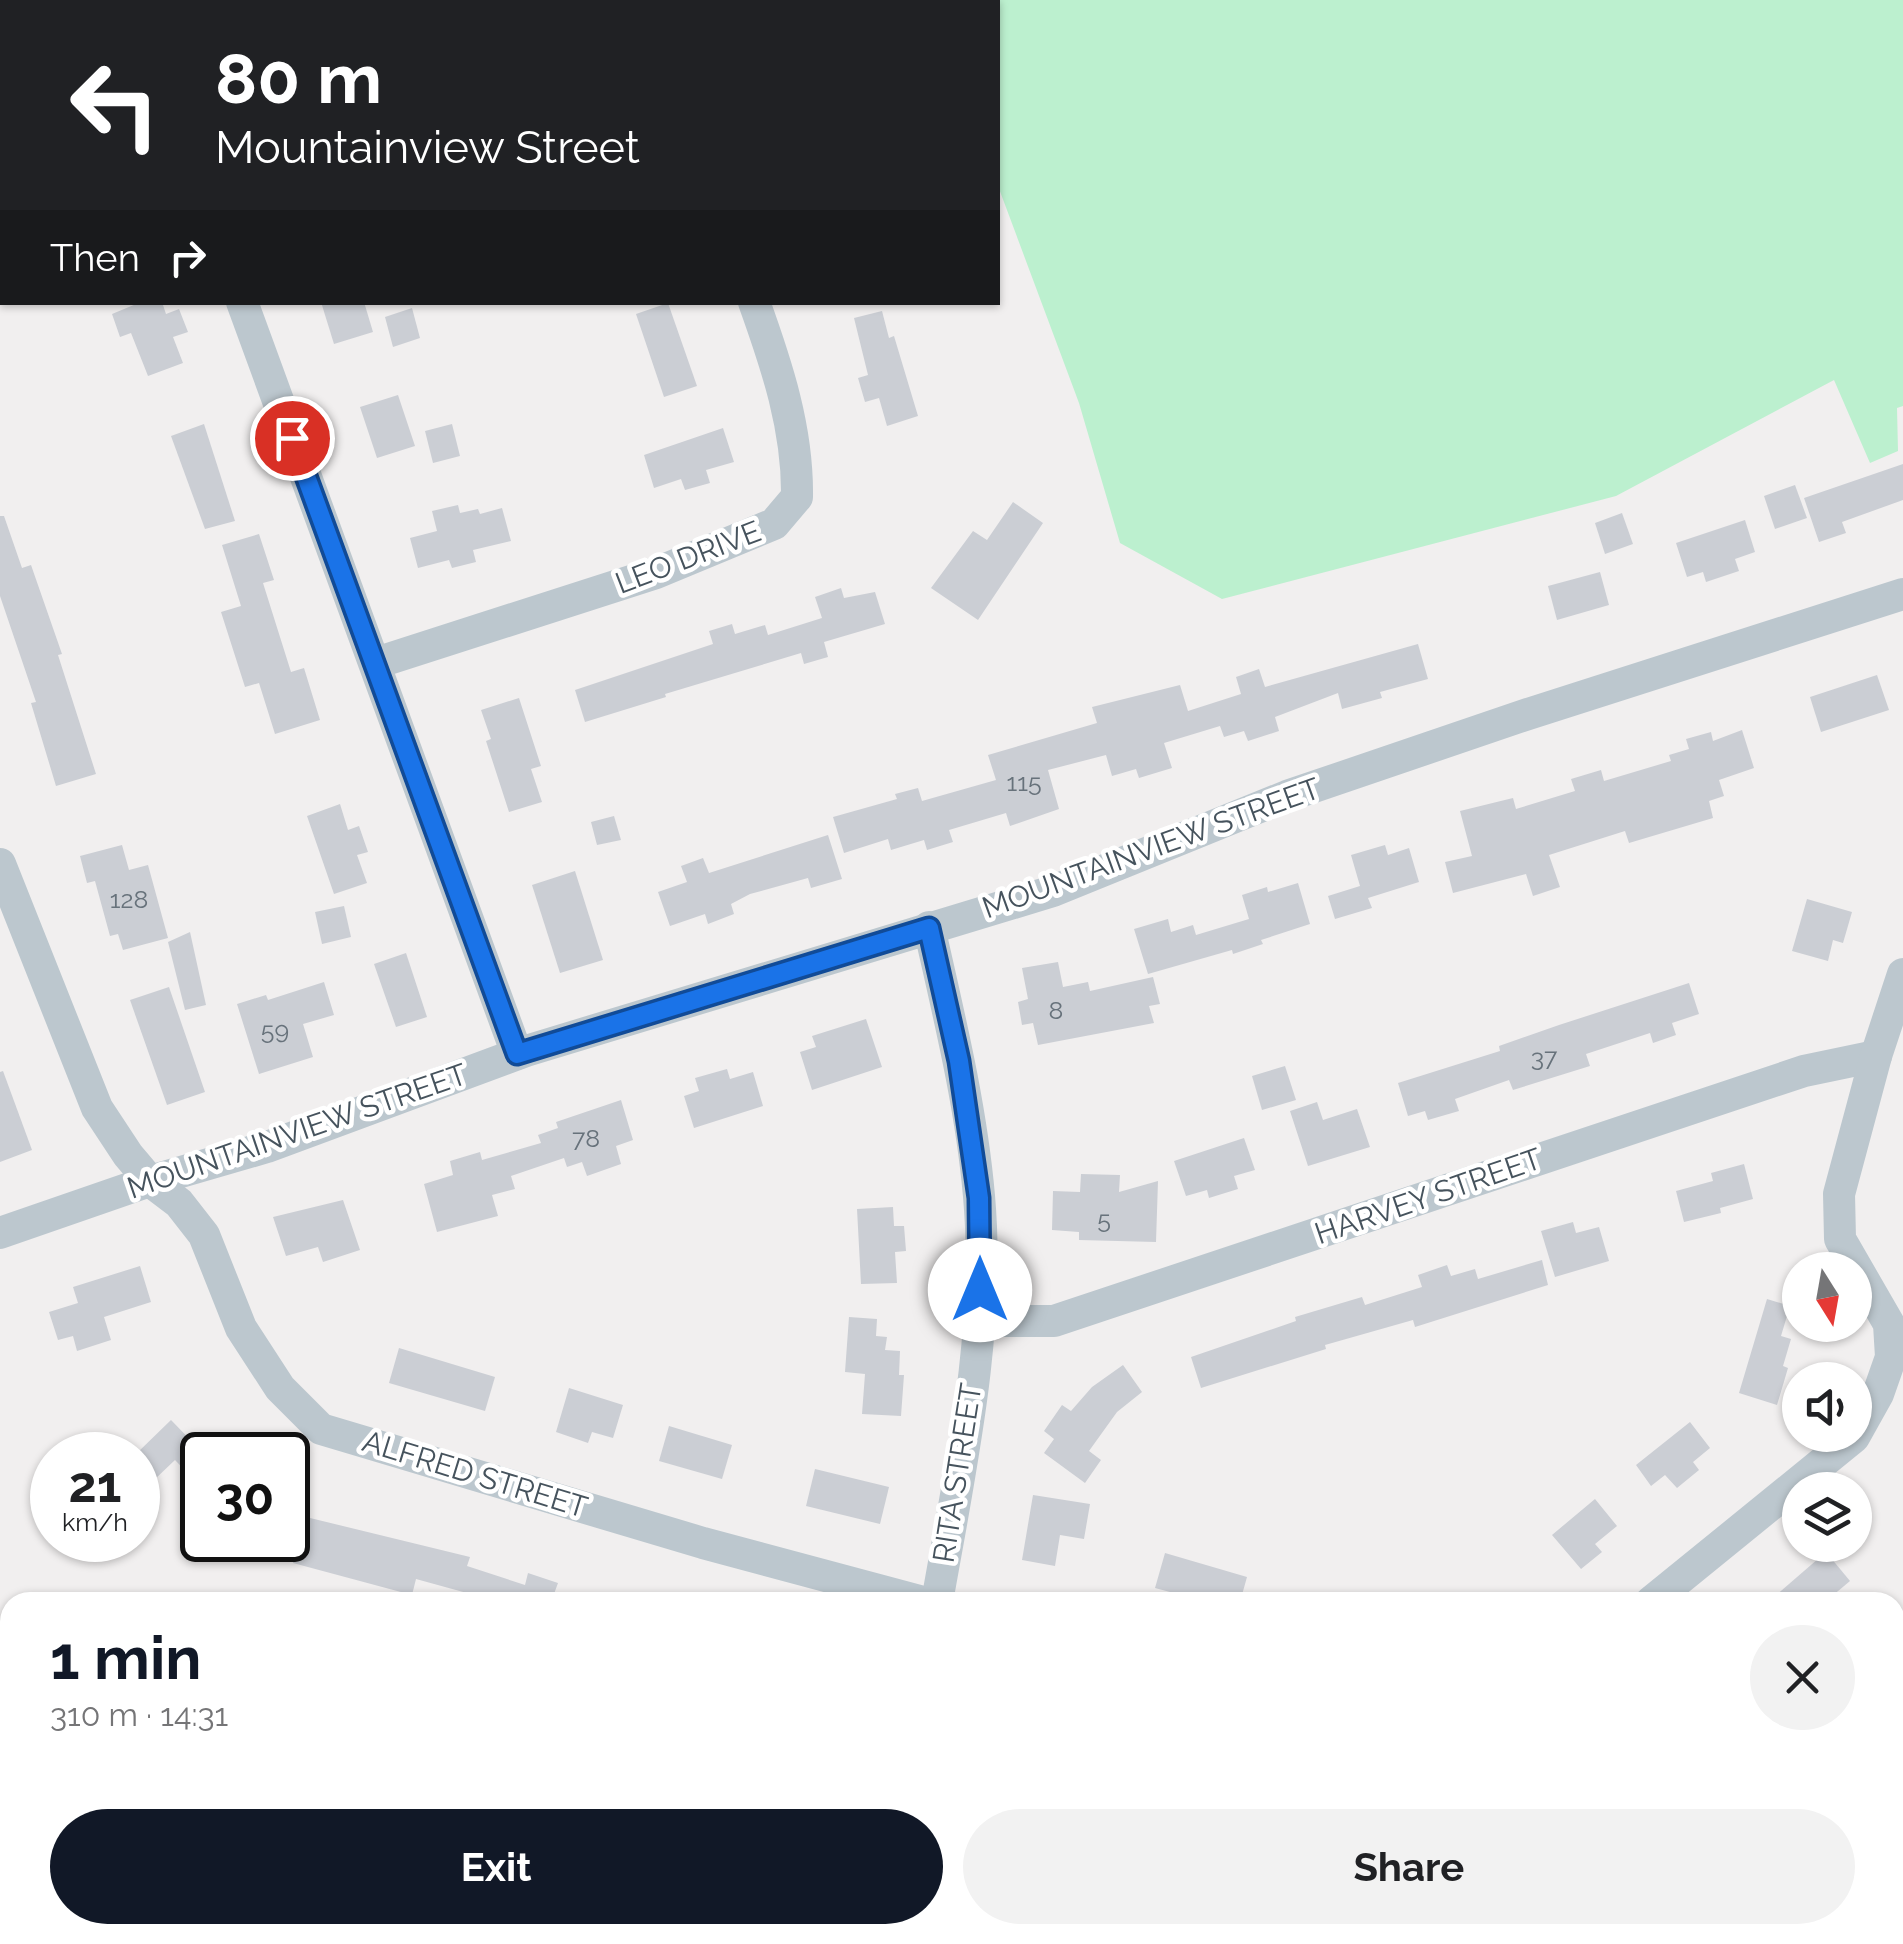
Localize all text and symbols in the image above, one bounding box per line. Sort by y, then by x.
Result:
text: 80 m [215,37,382,119]
icon: left [50,40,180,170]
text: Mountainview Street [215,121,640,174]
icon: right [160,230,215,285]
text: Then [50,235,140,280]
pin [250,396,335,481]
icon: arrive [265,411,320,466]
street label: LEO DRIVE [610,513,766,601]
house number: 115 [1006,767,1042,797]
street label: MOUNTAINVIEW STREET [977,771,1325,925]
house number: 128 [110,884,148,914]
house number: 8 [1049,995,1063,1025]
house number: 59 [261,1015,289,1045]
house number: 37 [1531,1042,1558,1072]
street label: MOUNTAINVIEW STREET [123,1056,471,1206]
house number: 78 [572,1123,600,1153]
street label: HARVEY STREET [1310,1141,1546,1251]
house number: 5 [1097,1204,1111,1234]
position arrow [928,1238,1032,1342]
north arrow [1782,1252,1872,1342]
map controls [1782,1252,1872,1562]
button: sound [1782,1362,1872,1452]
street label: RITA STREET [926,1381,988,1565]
street label: ALFRED STREET [358,1423,592,1525]
speed limit sign: 30 [180,1432,310,1562]
text: 21 [69,1455,121,1514]
button: layers [1782,1472,1872,1562]
text: km/h [62,1507,128,1537]
text: 1 min [50,1623,201,1693]
button: close [1750,1625,1855,1730]
text: 310 m · 14:31 [50,1696,228,1733]
button: Exit [50,1809,943,1924]
button: Share [963,1809,1855,1924]

